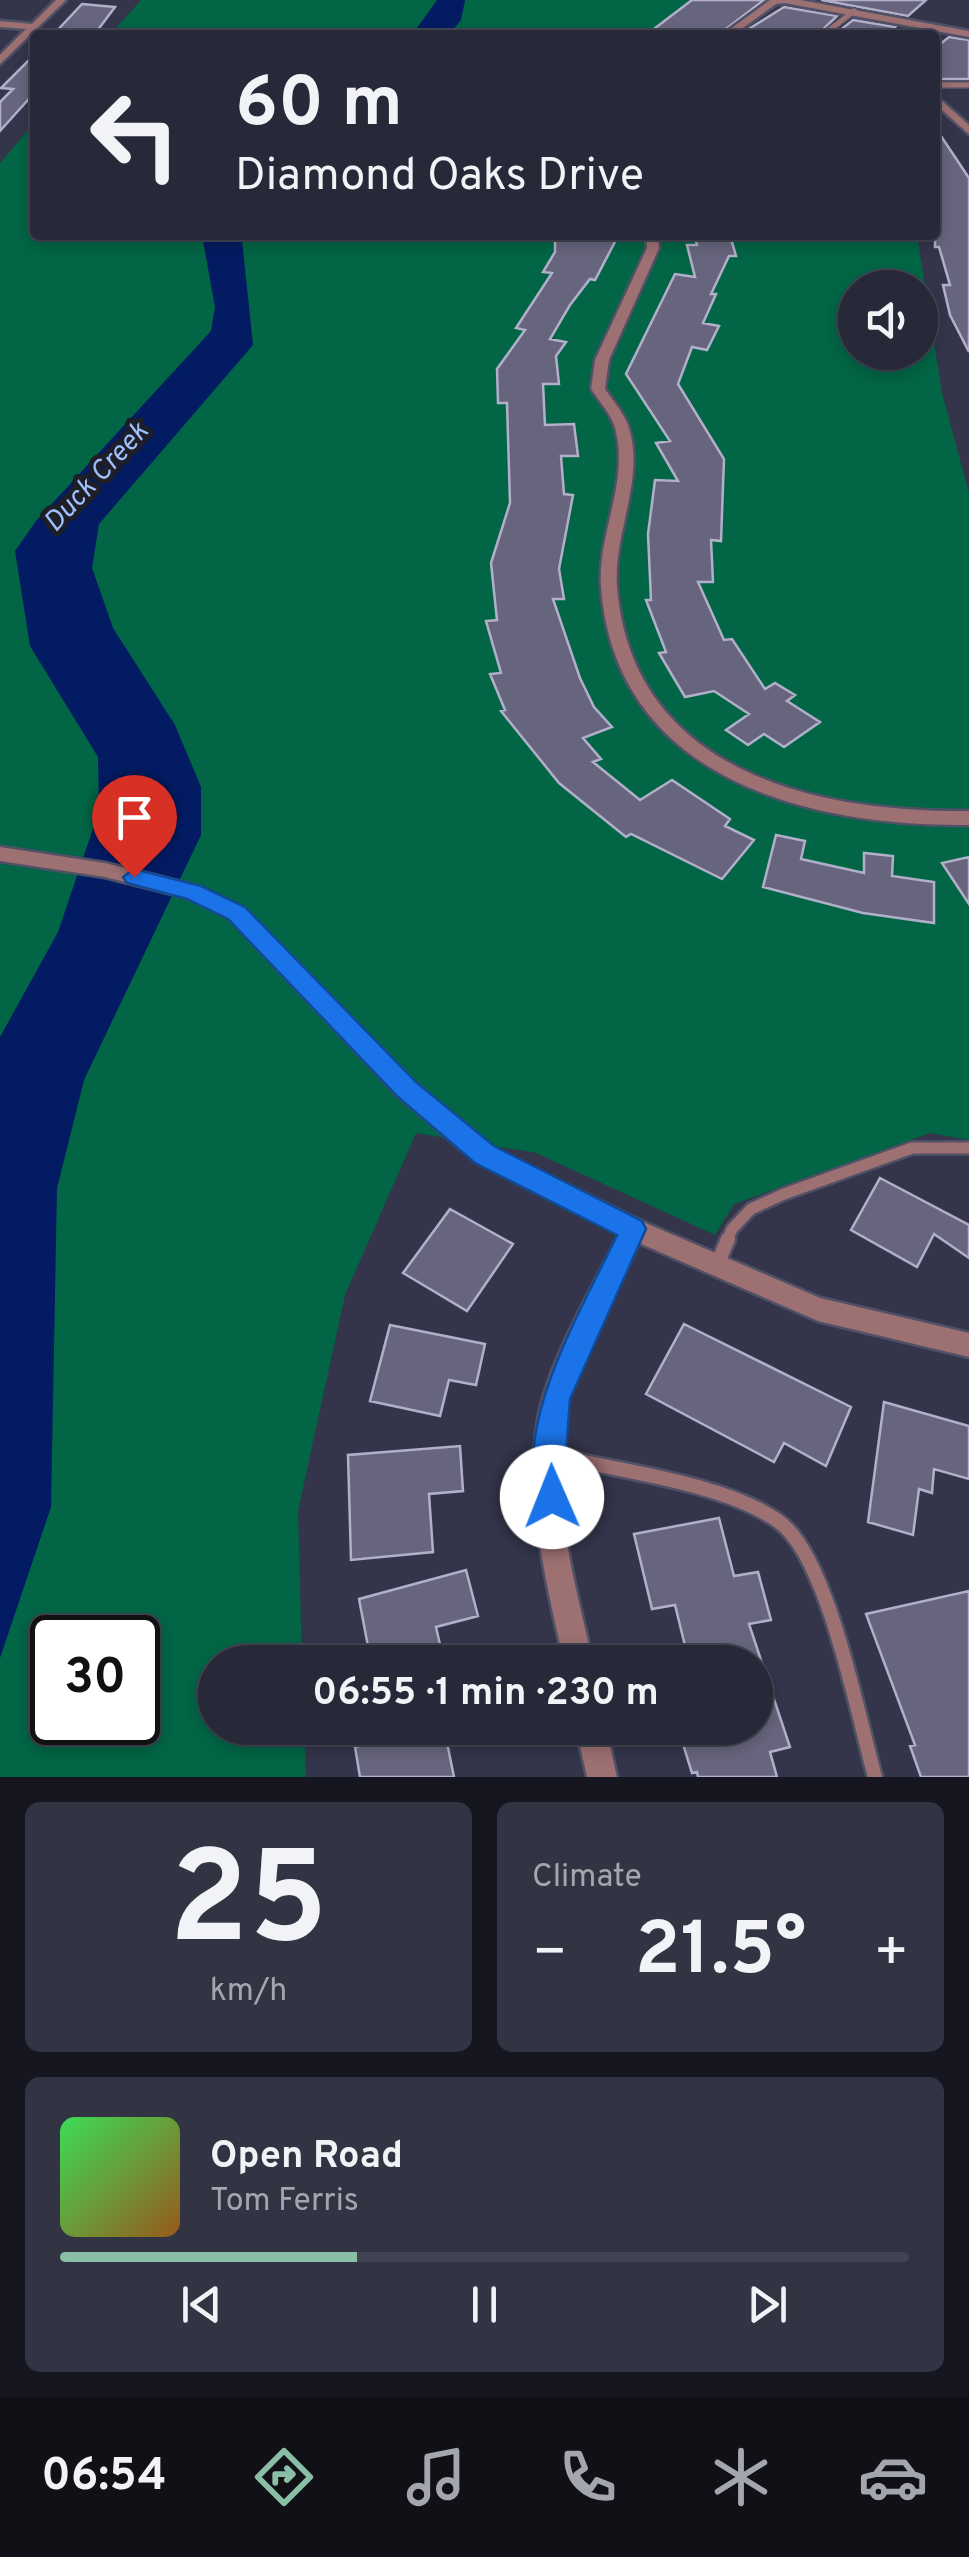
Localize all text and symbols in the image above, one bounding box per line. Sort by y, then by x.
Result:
text: 60 m [235,62,403,151]
icon: left [70,70,200,200]
text: Diamond Oaks Drive [235,149,644,206]
map controls [838,270,938,370]
button: sound [838,270,938,370]
water label: Duck Creek [37,415,158,541]
pin [92,775,177,878]
icon: arrive [107,790,162,845]
position arrow [500,1445,604,1549]
speed limit sign: 30 [30,1615,160,1745]
text: 06:55 · 1 min · 230 m [312,1670,659,1719]
text: 25 [169,1824,328,1989]
text: Climate [532,1858,642,1898]
text: 21.5° [635,1906,806,2001]
text: − [532,1920,567,1990]
text: + [874,1920,909,1990]
text: km/h [210,1972,287,2012]
text: Open Road [210,2133,403,2182]
text: Tom Ferris [210,2182,359,2222]
icon: previous [174,2277,229,2332]
icon: pause [457,2277,512,2332]
icon: next [740,2277,795,2332]
icon: directions [249,2442,319,2512]
icon: music [401,2442,471,2512]
icon: phone [553,2442,623,2512]
icon: climate [706,2442,776,2512]
icon: car [858,2442,928,2512]
text: 06:54 [41,2449,167,2506]

